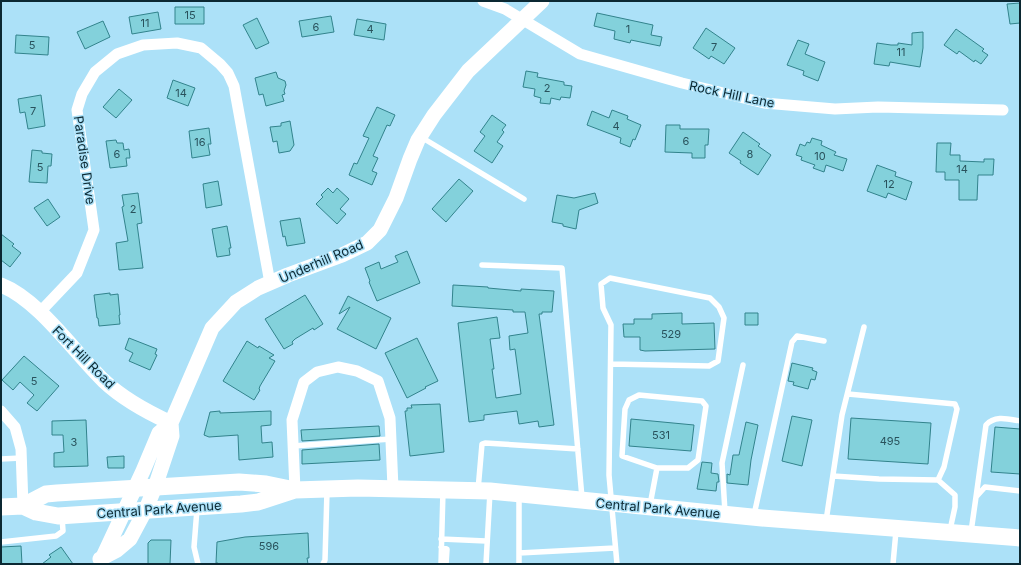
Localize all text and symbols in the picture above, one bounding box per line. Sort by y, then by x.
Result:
house number: 15 [184,8,196,22]
house number: 11 [141,16,149,30]
house number: 6 [313,20,320,34]
house number: 4 [366,22,374,36]
house number: 1 [626,22,630,36]
house number: 5 [29,38,36,52]
house number: 7 [711,40,717,54]
house number: 11 [897,45,905,59]
street label: Rock Hill Lane [688,77,776,111]
house number: 2 [544,81,550,95]
house number: 14 [175,86,187,100]
house number: 7 [30,104,36,118]
street label: Paradise Drive [71,115,99,205]
house number: 4 [612,119,620,133]
house number: 6 [683,134,690,148]
house number: 16 [194,135,206,149]
house number: 6 [114,147,121,161]
house number: 8 [747,147,754,161]
house number: 10 [814,149,826,163]
house number: 5 [37,160,44,174]
house number: 14 [956,162,968,176]
house number: 12 [883,177,895,191]
house number: 2 [130,202,136,216]
street label: Underhill Road [276,236,366,286]
street label: Fort Hill Road [49,322,119,392]
house number: 529 [661,327,681,341]
house number: 5 [31,374,38,388]
house number: 531 [652,428,670,442]
house number: 495 [880,434,901,448]
house number: 3 [71,435,78,449]
street label: Central Park Avenue [595,495,721,521]
street label: Central Park Avenue [96,497,222,521]
house number: 596 [259,539,279,553]

